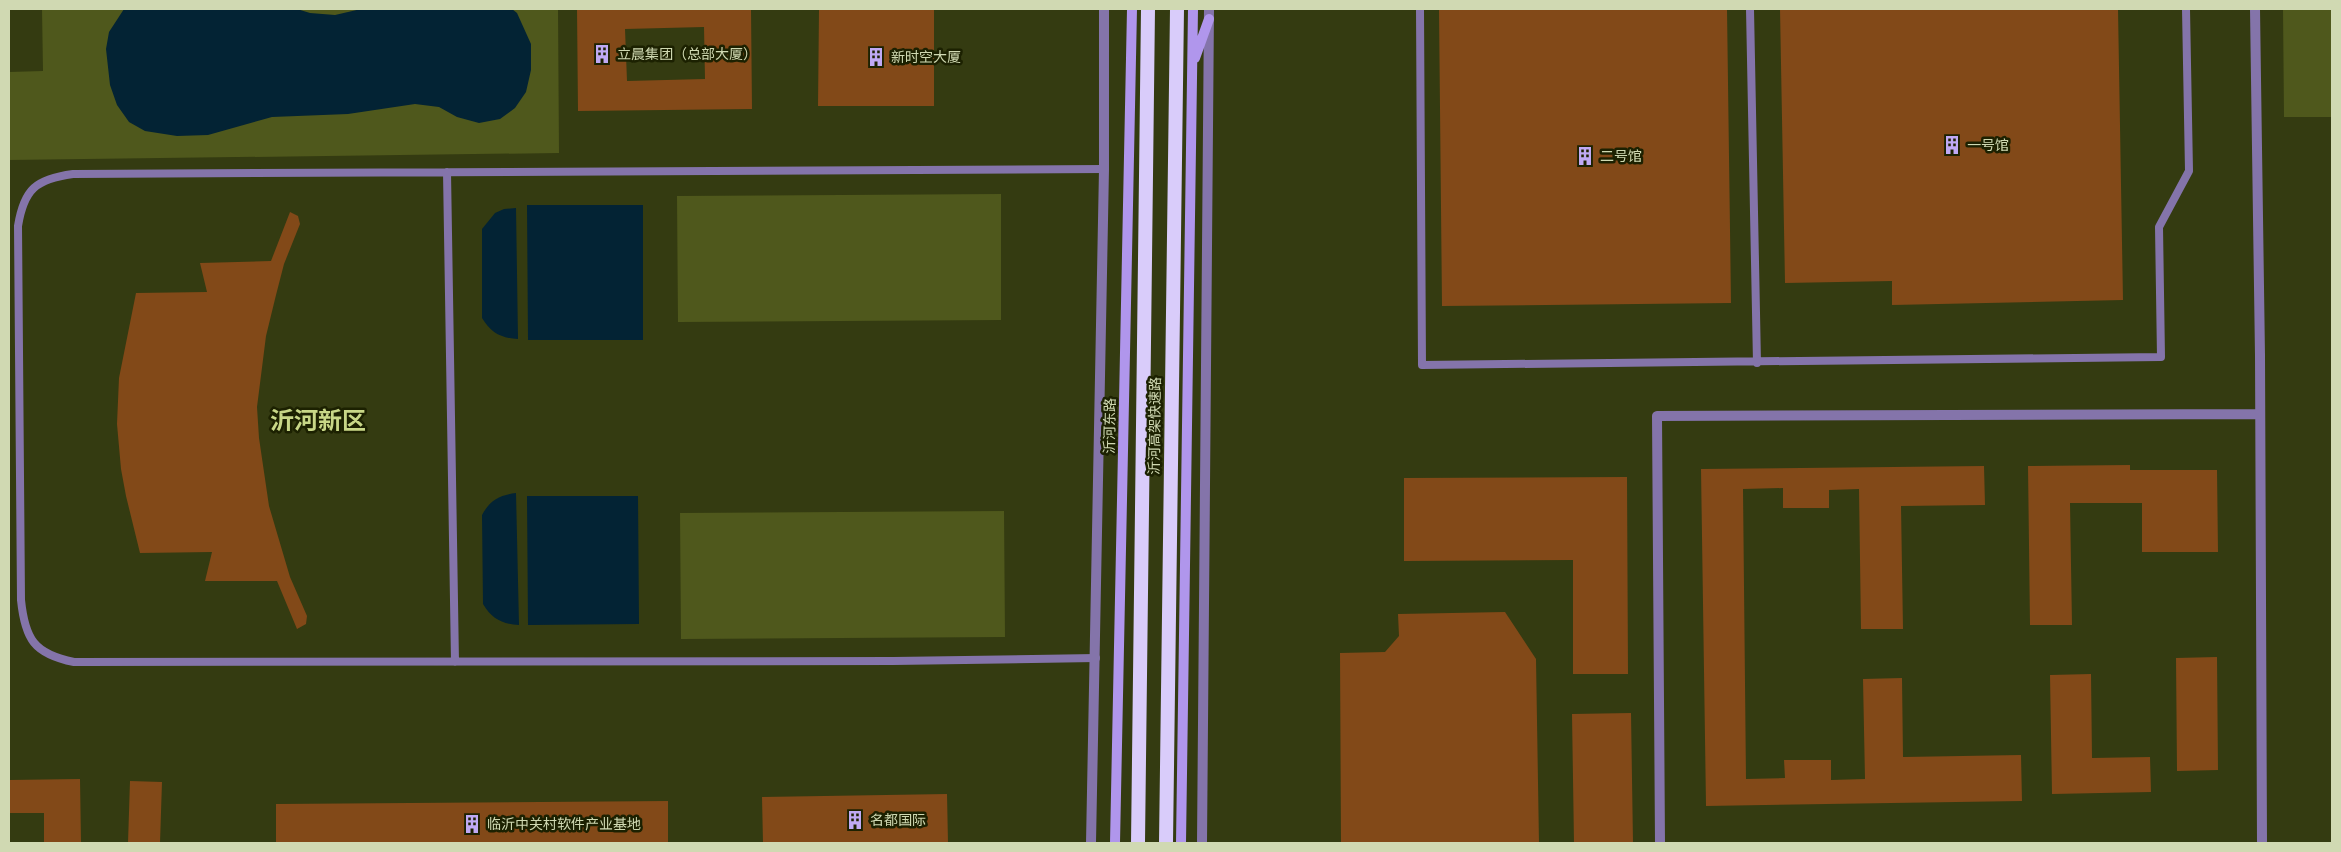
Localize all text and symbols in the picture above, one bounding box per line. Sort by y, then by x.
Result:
building icon: 立晨集团（总部大厦） [591,43,613,65]
place label: 立晨集团（总部大厦） [617,46,757,63]
building icon: 新时空大厦 [865,46,887,68]
place label: 新时空大厦 [891,49,961,66]
building icon: 一号馆 [1941,134,1963,156]
place label: 一号馆 [1967,137,2009,154]
building icon: 二号馆 [1574,145,1596,167]
place label: 二号馆 [1600,148,1642,165]
street label: 沂河高架快速路 [1146,377,1164,475]
street label: 沂河东路 [1101,398,1119,454]
district label: 沂河新区 [270,407,366,435]
building icon: 名都国际 [844,809,866,831]
place label: 名都国际 [870,812,926,829]
building icon: 临沂中关村软件产业基地 [461,813,483,835]
place label: 临沂中关村软件产业基地 [487,816,641,833]

